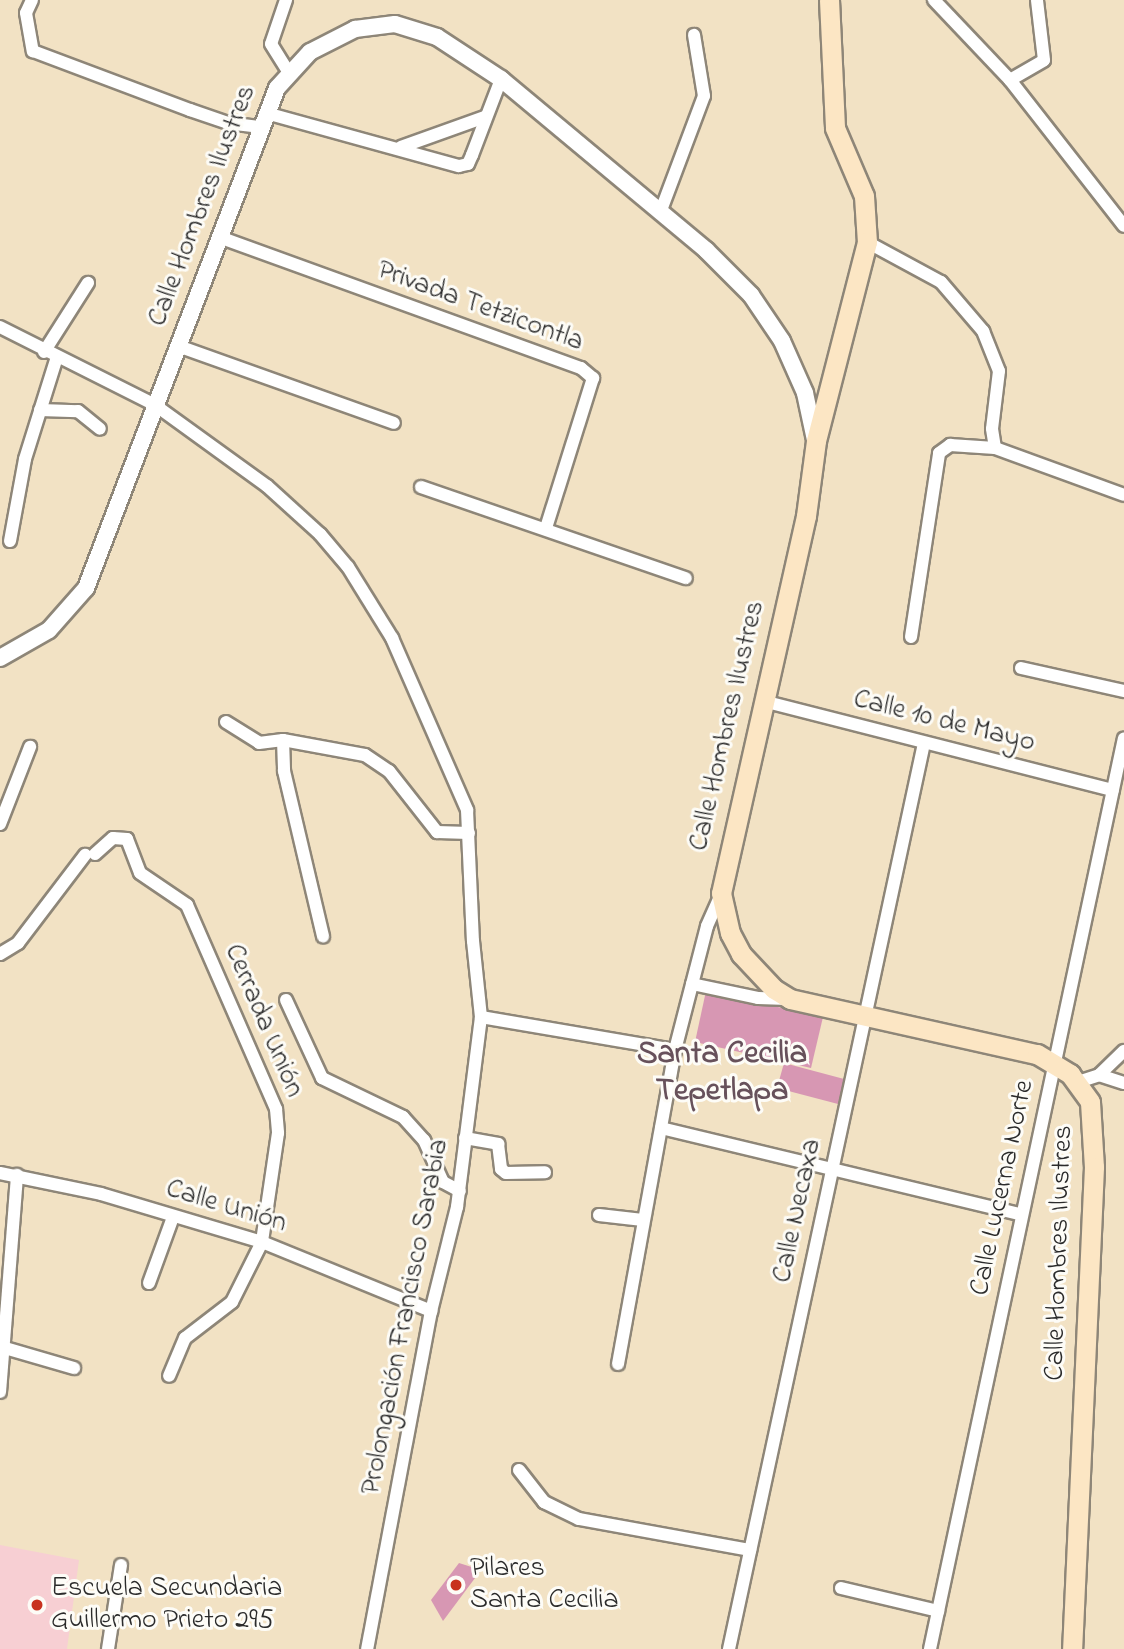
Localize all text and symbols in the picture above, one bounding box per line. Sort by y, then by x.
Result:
street label: Calle Hombres Ilustres [142,81,264,331]
street label: Privada Tetzicontla [372,254,588,360]
street label: Calle Hombres Ilustres [683,598,773,854]
street label: Calle 10 de Mayo [850,683,1038,761]
street label: Cerrada Unión [216,939,310,1103]
district label: Santa Cecilia Tepetlapa [637,1037,807,1112]
street label: Calle Lucerna Norte [964,1077,1042,1299]
street label: Calle Hombres Ilustres [1039,1125,1081,1381]
street label: Prolongación Francisco Sarabia [355,1136,457,1498]
street label: Calle Necaxa [766,1136,830,1286]
street label: Calle Unión [162,1173,290,1241]
place label: Pilares Santa Cecilia [470,1552,619,1618]
place label: Escuela Secundaria Guillermo Prieto 295 [51,1572,282,1638]
marker: Pilares Santa Cecilia [448,1577,464,1593]
marker: Escuela Secundaria Guillermo Prieto 295 [29,1597,45,1613]

